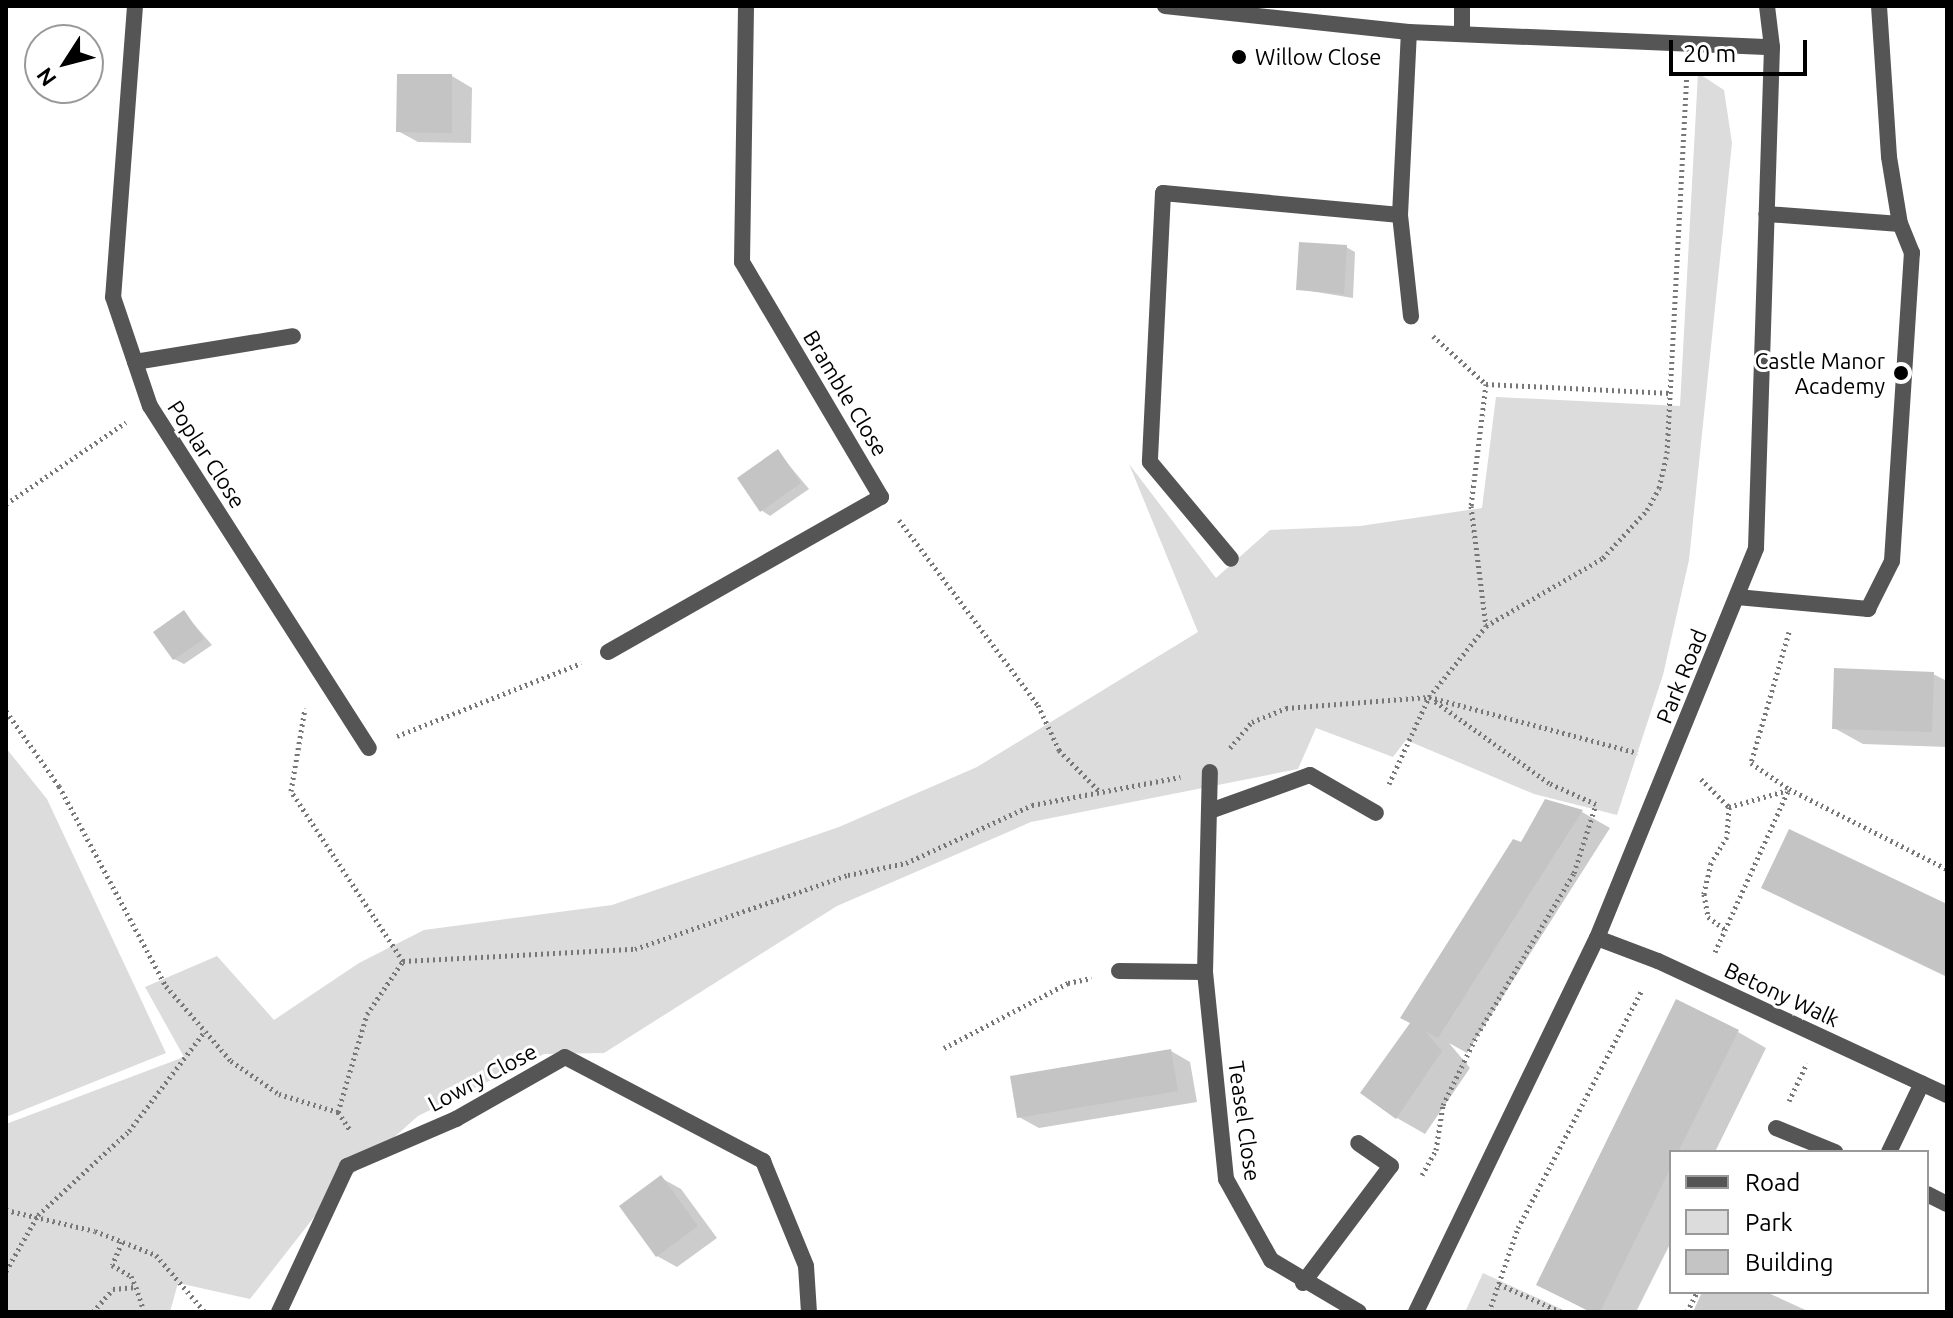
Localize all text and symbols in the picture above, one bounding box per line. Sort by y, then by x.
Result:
north arrow [24,24,104,104]
scale bar [1673,24,1811,74]
text: 20 m [1683,40,1736,67]
place label: Willow Close [1255,44,1381,70]
marker: Willow Close [1230,48,1248,66]
text: N [31,63,61,91]
street label: Bramble Close [798,325,894,461]
place label: Castle Manor Academy [1755,347,1885,398]
marker: Castle Manor Academy [1892,364,1910,382]
street label: Poplar Close [162,395,252,513]
street label: Park Road [1650,625,1712,727]
street label: Betony Walk [1720,956,1844,1032]
street label: Lowry Close [423,1037,541,1117]
street label: Teasel Close [1224,1059,1266,1183]
legend [1669,1150,1929,1294]
text: Road [1745,1169,1800,1196]
text: Park [1745,1209,1793,1236]
text: Building [1745,1249,1833,1276]

